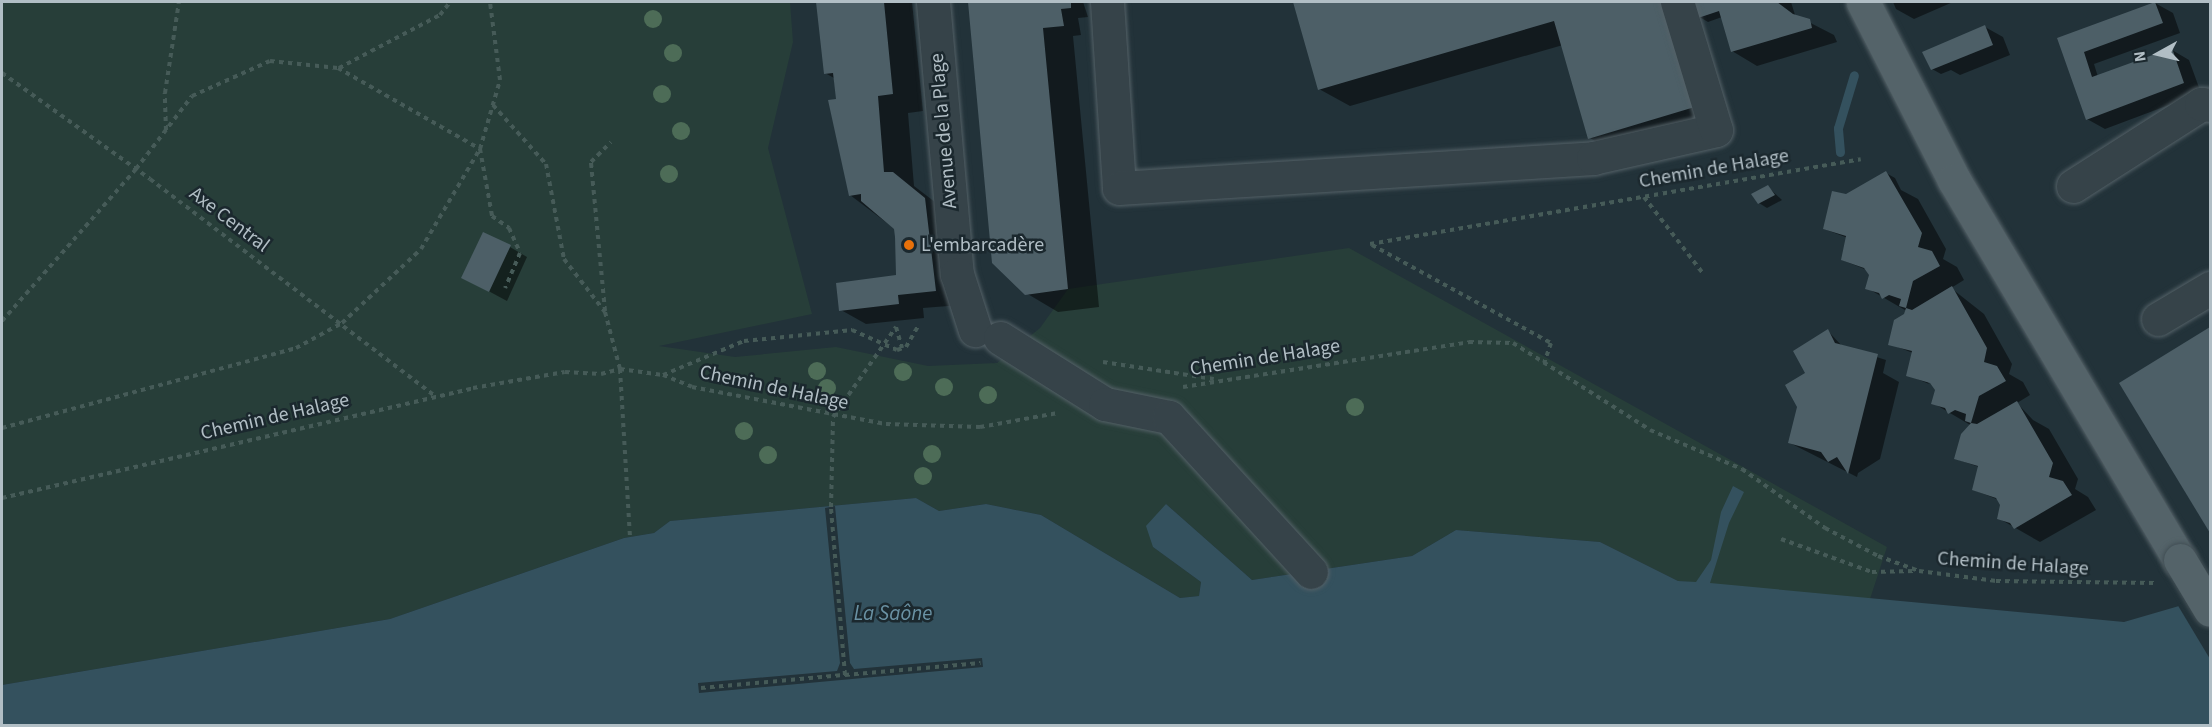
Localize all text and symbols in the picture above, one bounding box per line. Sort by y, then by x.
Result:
north arrow [2128,24,2188,84]
text: N [2129,50,2152,63]
street label: Avenue de la Plage [925,52,963,210]
street label: Chemin de Halage [1637,144,1791,194]
street label: Axe Central [184,182,274,258]
place label: L'embarcadère [921,233,1044,257]
marker: L'embarcadère [902,238,916,252]
street label: Chemin de Halage [1188,334,1342,382]
street label: Chemin de Halage [697,360,851,416]
street label: Chemin de Halage [198,388,352,446]
street label: Chemin de Halage [1936,547,2090,581]
water label: La Saône [854,600,932,626]

